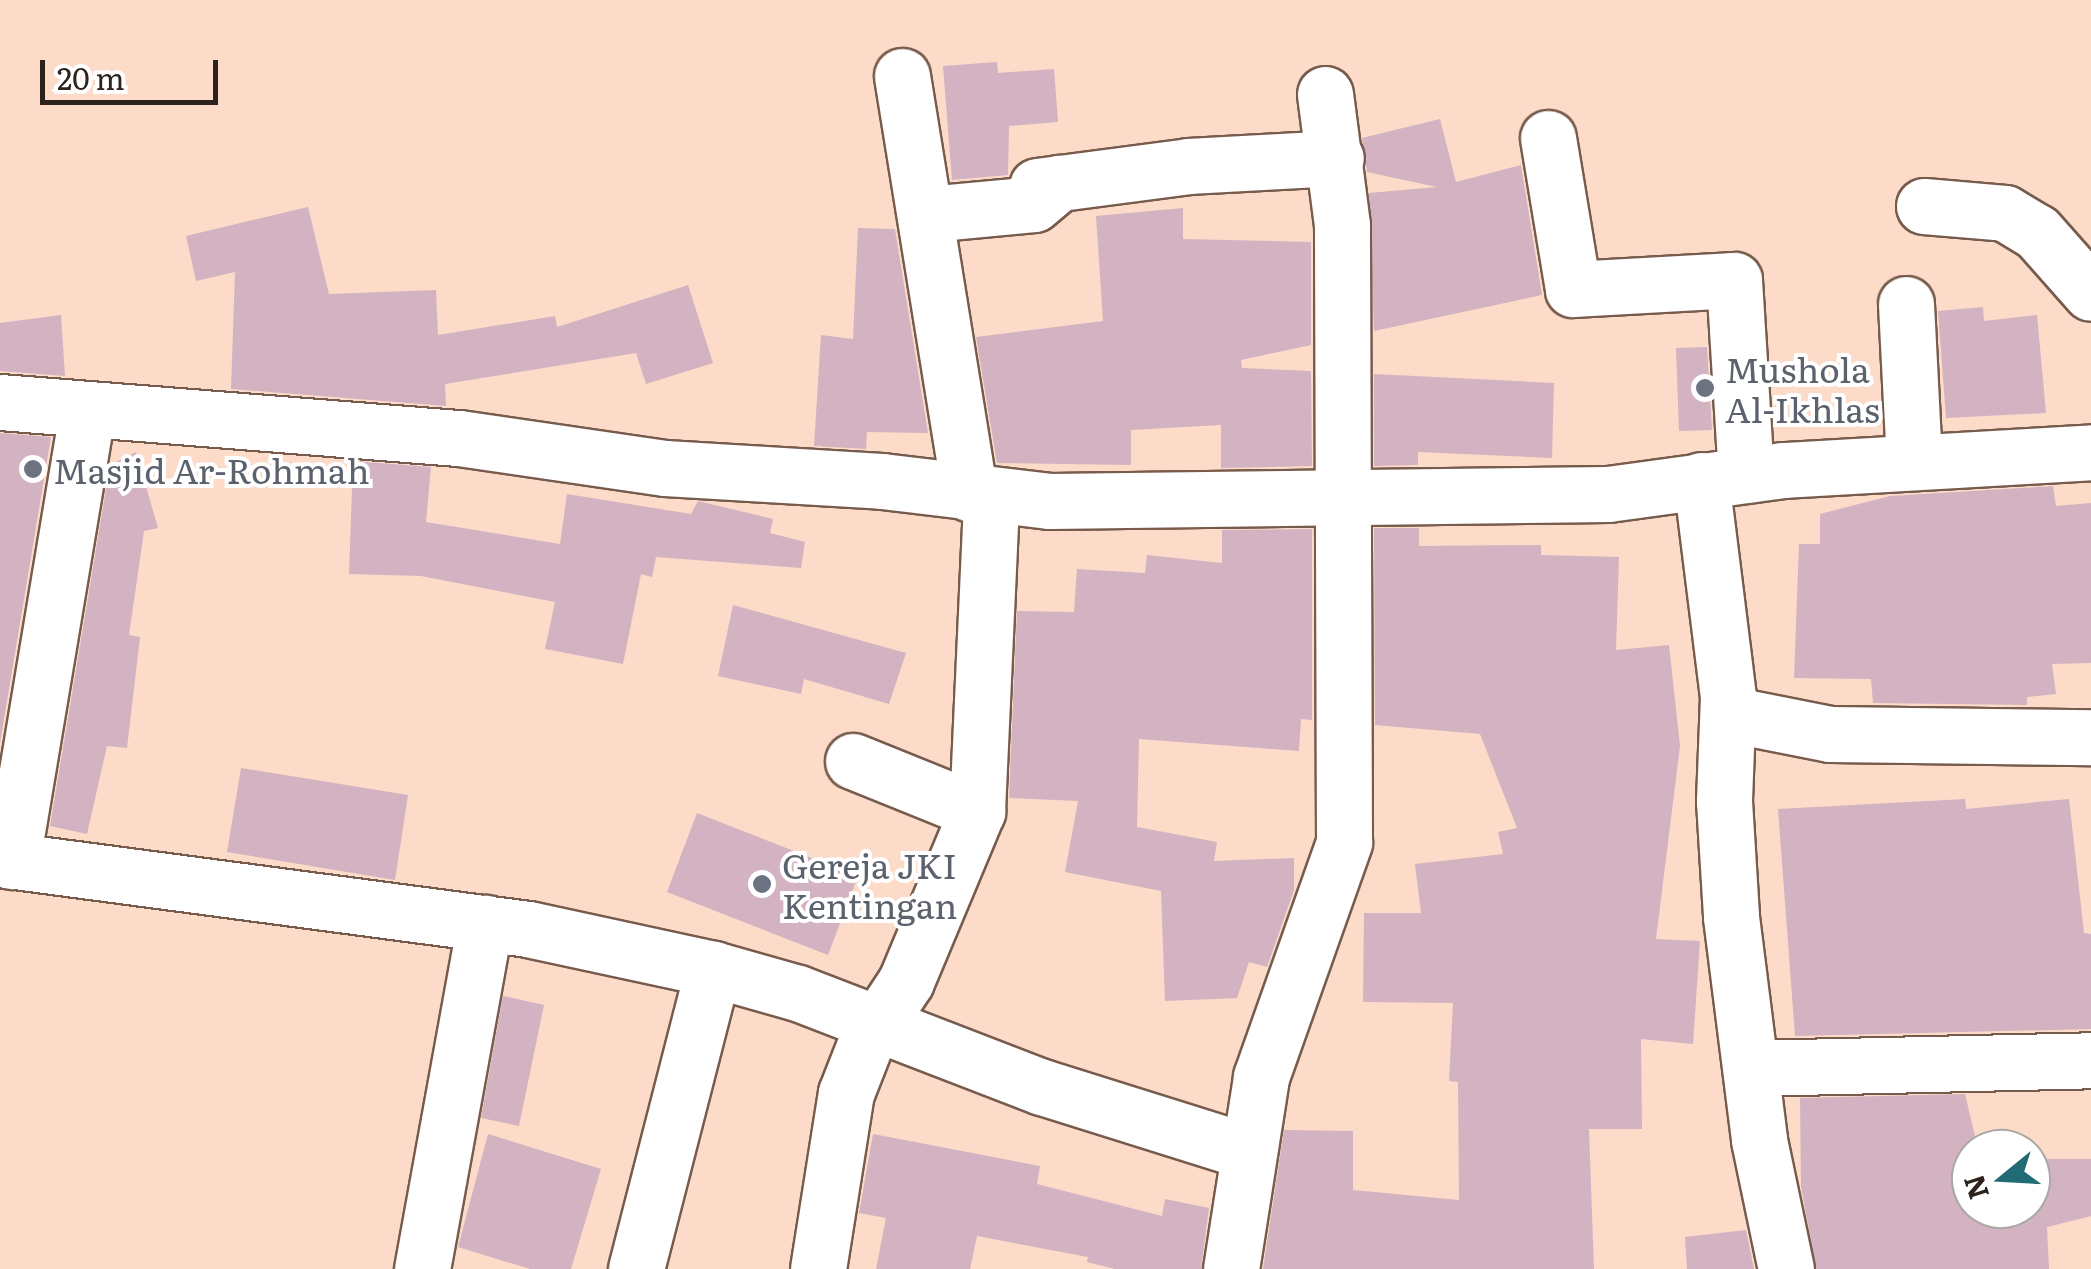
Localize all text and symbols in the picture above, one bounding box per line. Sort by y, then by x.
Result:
scale bar [45,40,222,102]
text: 20 m [57,55,125,99]
place label: Mushola Al-Ikhlas [1725,347,1880,429]
marker: Mushola Al-Ikhlas [1694,377,1716,399]
place label: Masjid Ar-Rohmah [53,448,370,490]
marker: Masjid Ar-Rohmah [22,458,44,480]
place label: Gereja JKI Kentingan [782,843,957,925]
marker: Gereja JKI Kentingan [751,873,773,895]
north arrow [1951,1129,2051,1229]
text: N [1951,1170,1998,1205]

